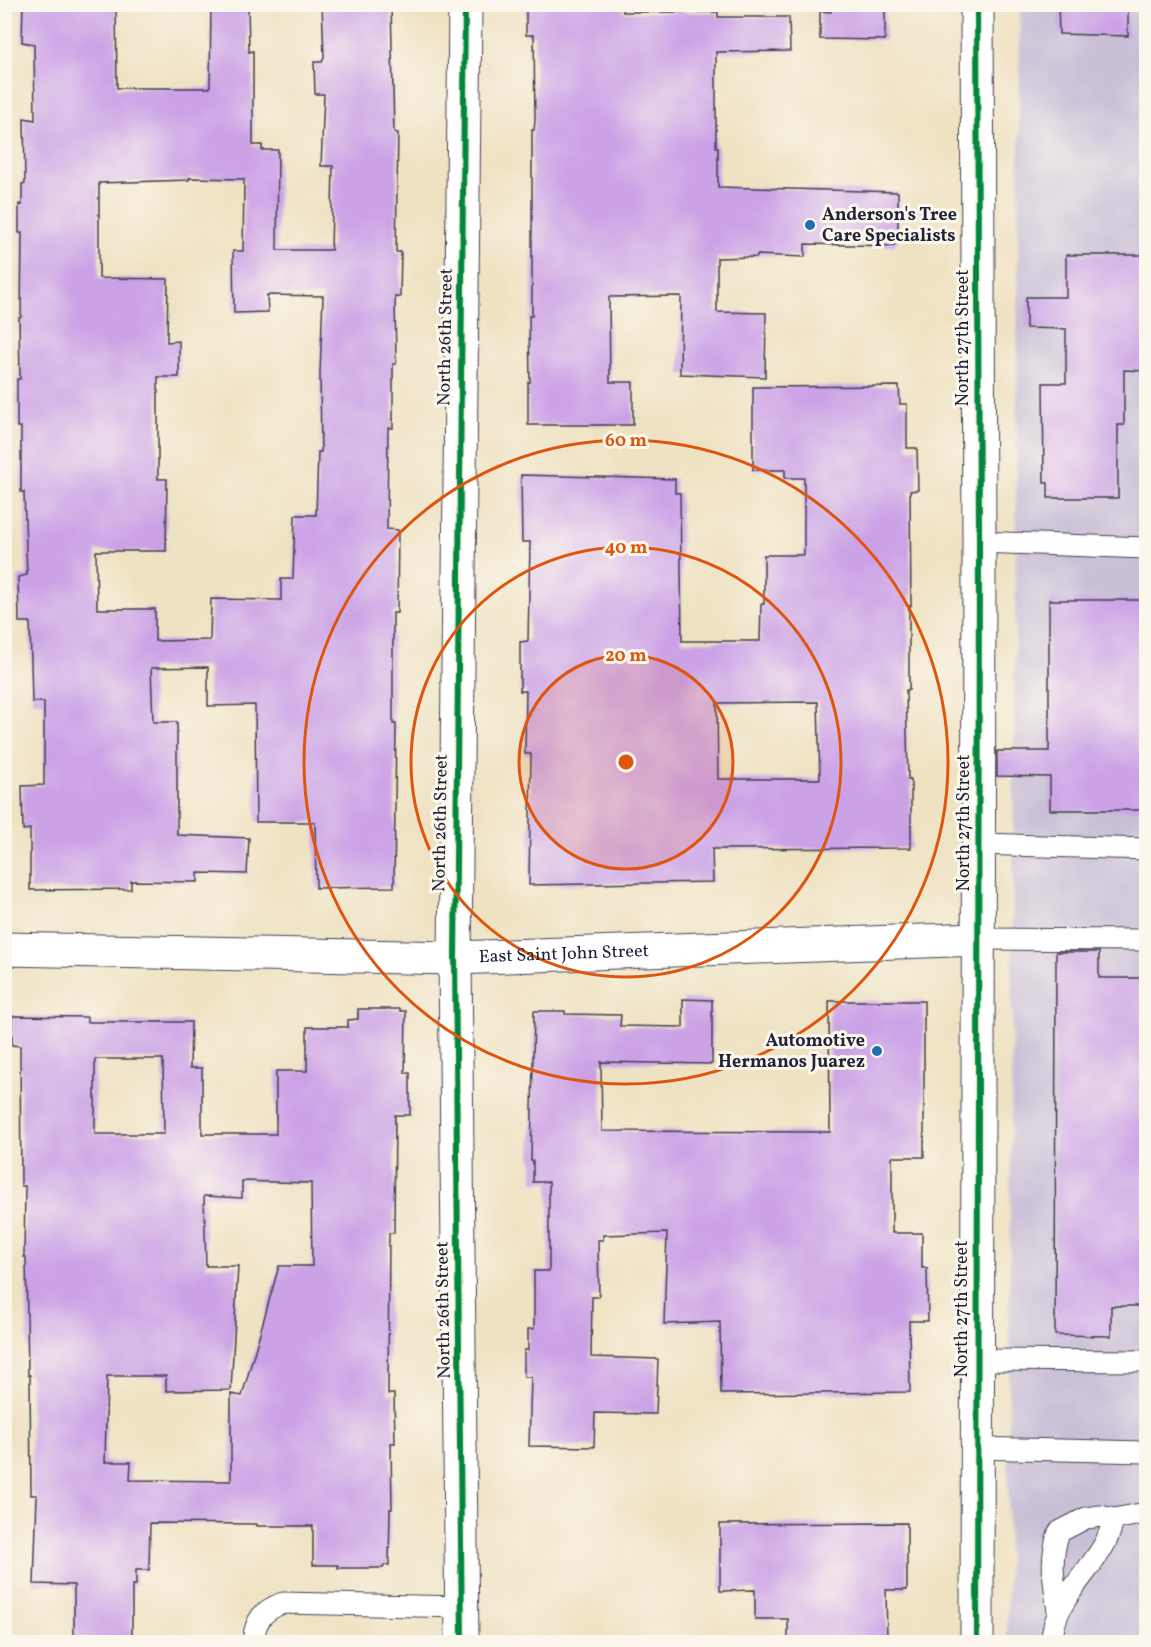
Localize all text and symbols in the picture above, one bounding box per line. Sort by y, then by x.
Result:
place label: Anderson's Tree Care Specialists [822,203,957,249]
marker: Anderson's Tree Care Specialists [803,218,817,232]
street label: North 26th Street [432,268,460,406]
street label: North 27th Street [951,270,976,406]
text: 60 m [605,429,647,454]
text: 40 m [605,536,647,561]
text: 20 m [605,644,647,669]
centre of rings [616,752,636,772]
street label: North 26th Street [427,754,455,892]
street label: North 27th Street [952,755,977,891]
street label: East Saint John Street [478,938,649,970]
place label: Automotive Hermanos Juarez [718,1029,865,1075]
marker: Automotive Hermanos Juarez [870,1044,884,1058]
street label: North 26th Street [430,1241,458,1379]
street label: North 27th Street [950,1241,975,1377]

